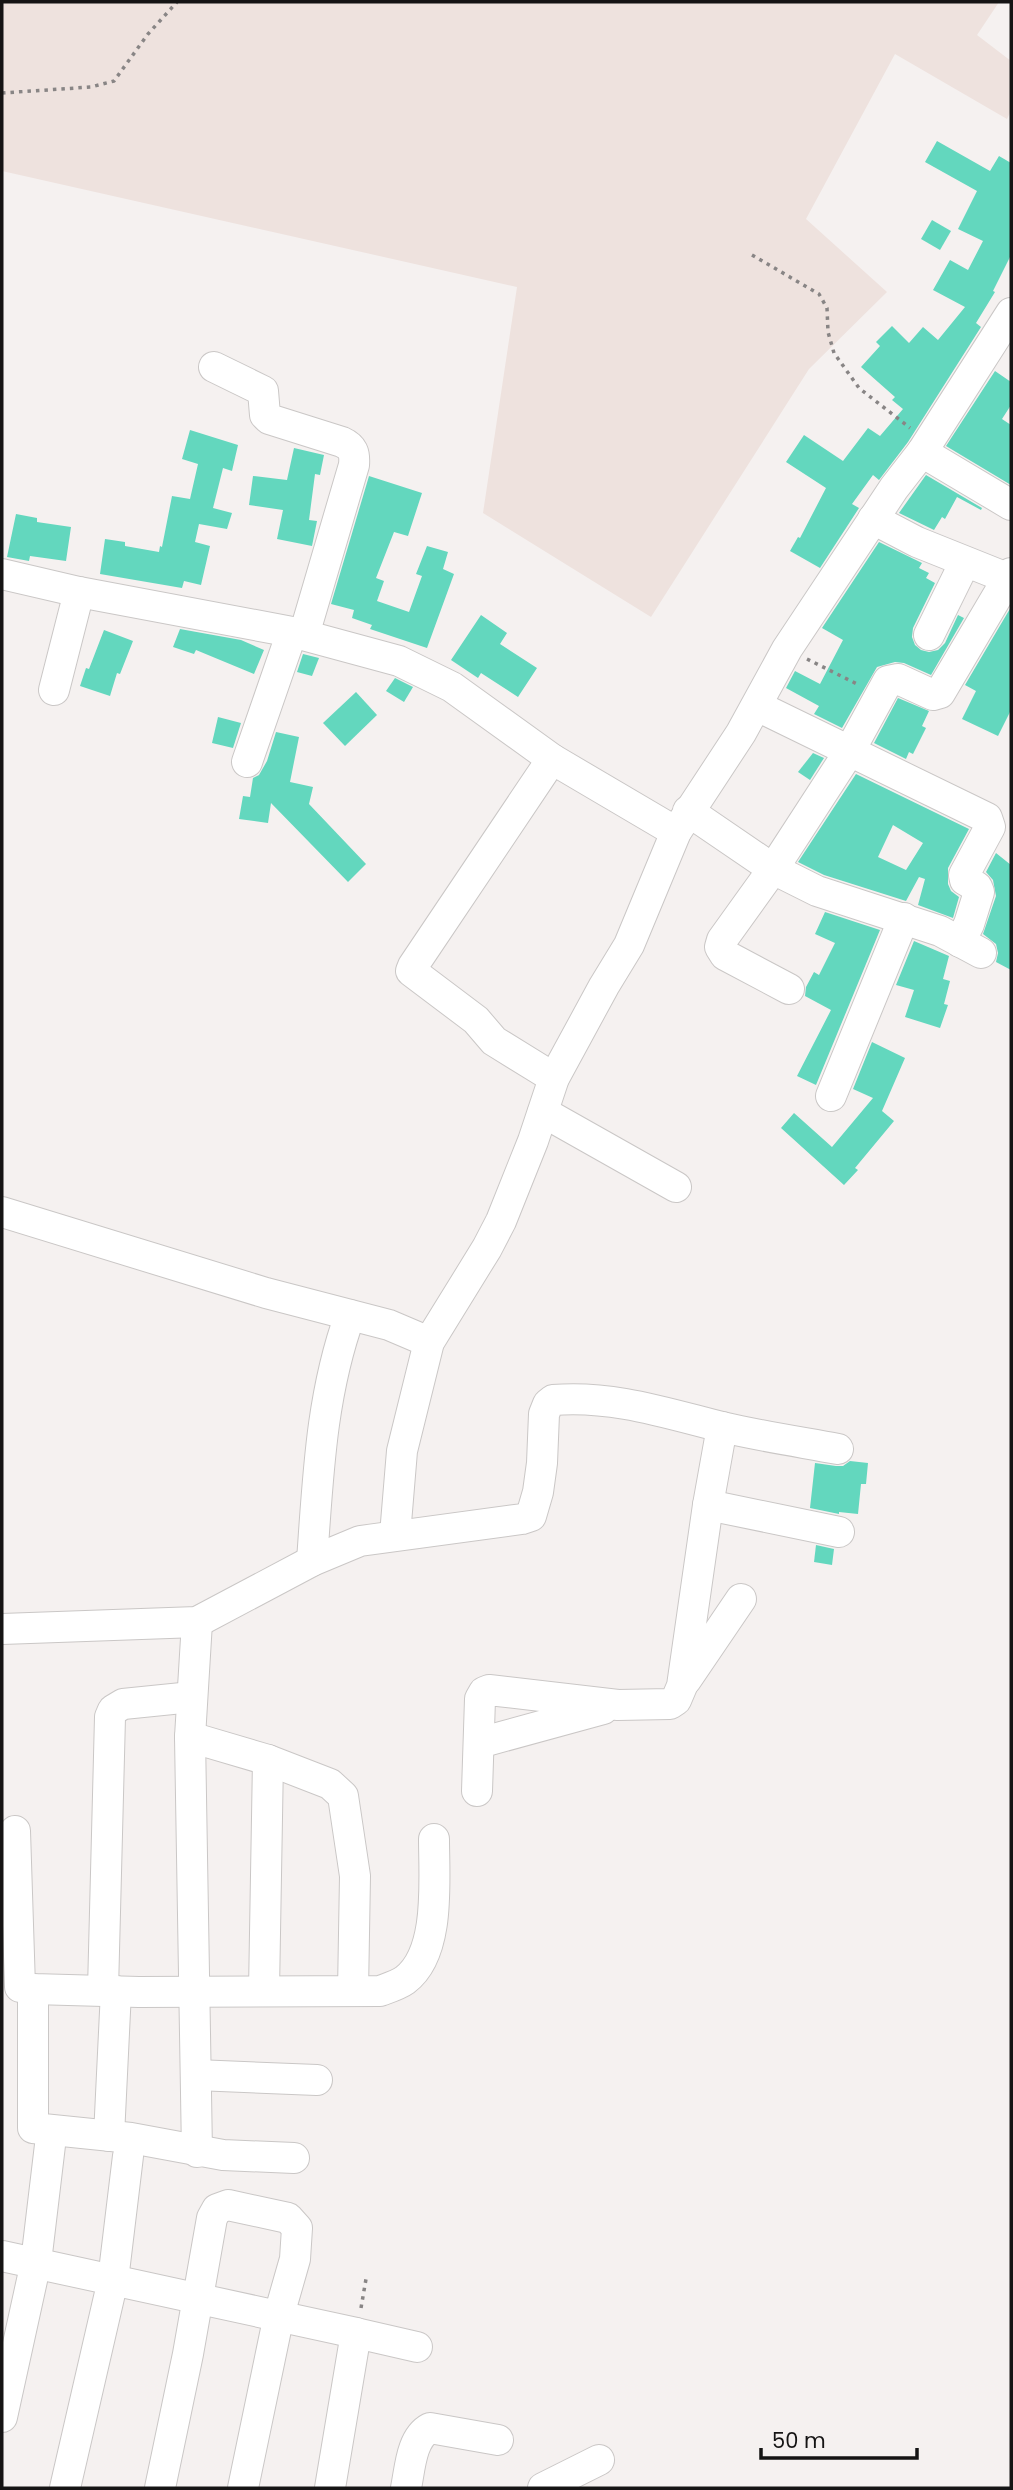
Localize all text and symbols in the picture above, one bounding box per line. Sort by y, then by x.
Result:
scale bar [761,2416,917,2460]
text: 50 m [772,2426,826,2455]

